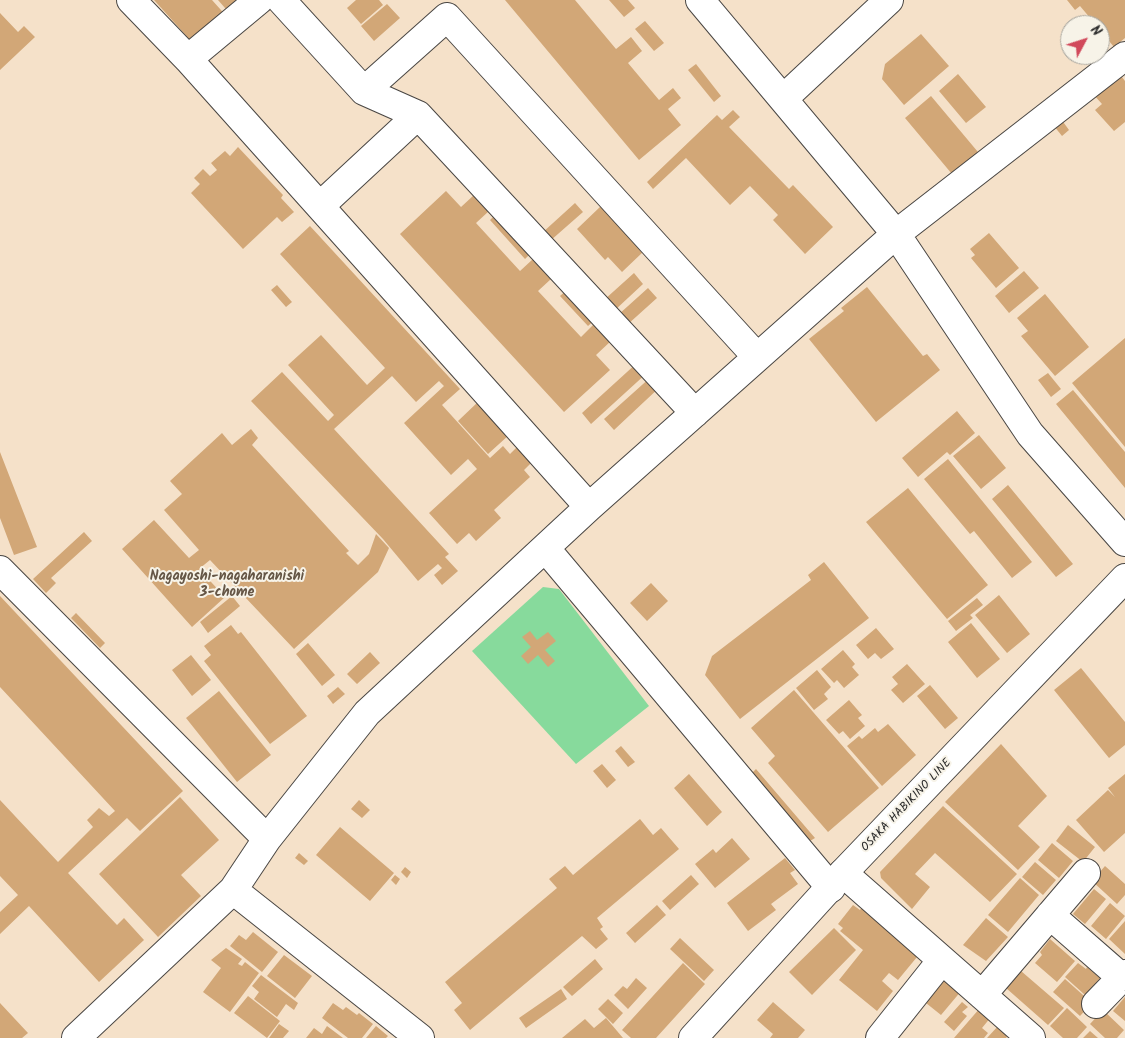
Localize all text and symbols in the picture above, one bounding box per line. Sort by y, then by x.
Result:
north arrow [1060,15,1110,65]
text: N [1084,21,1107,41]
district label: Nagayoshi-nagaharanishi 3-chome [150,570,304,602]
street label: OSAKA HABIKINO LINE [859,757,955,855]

